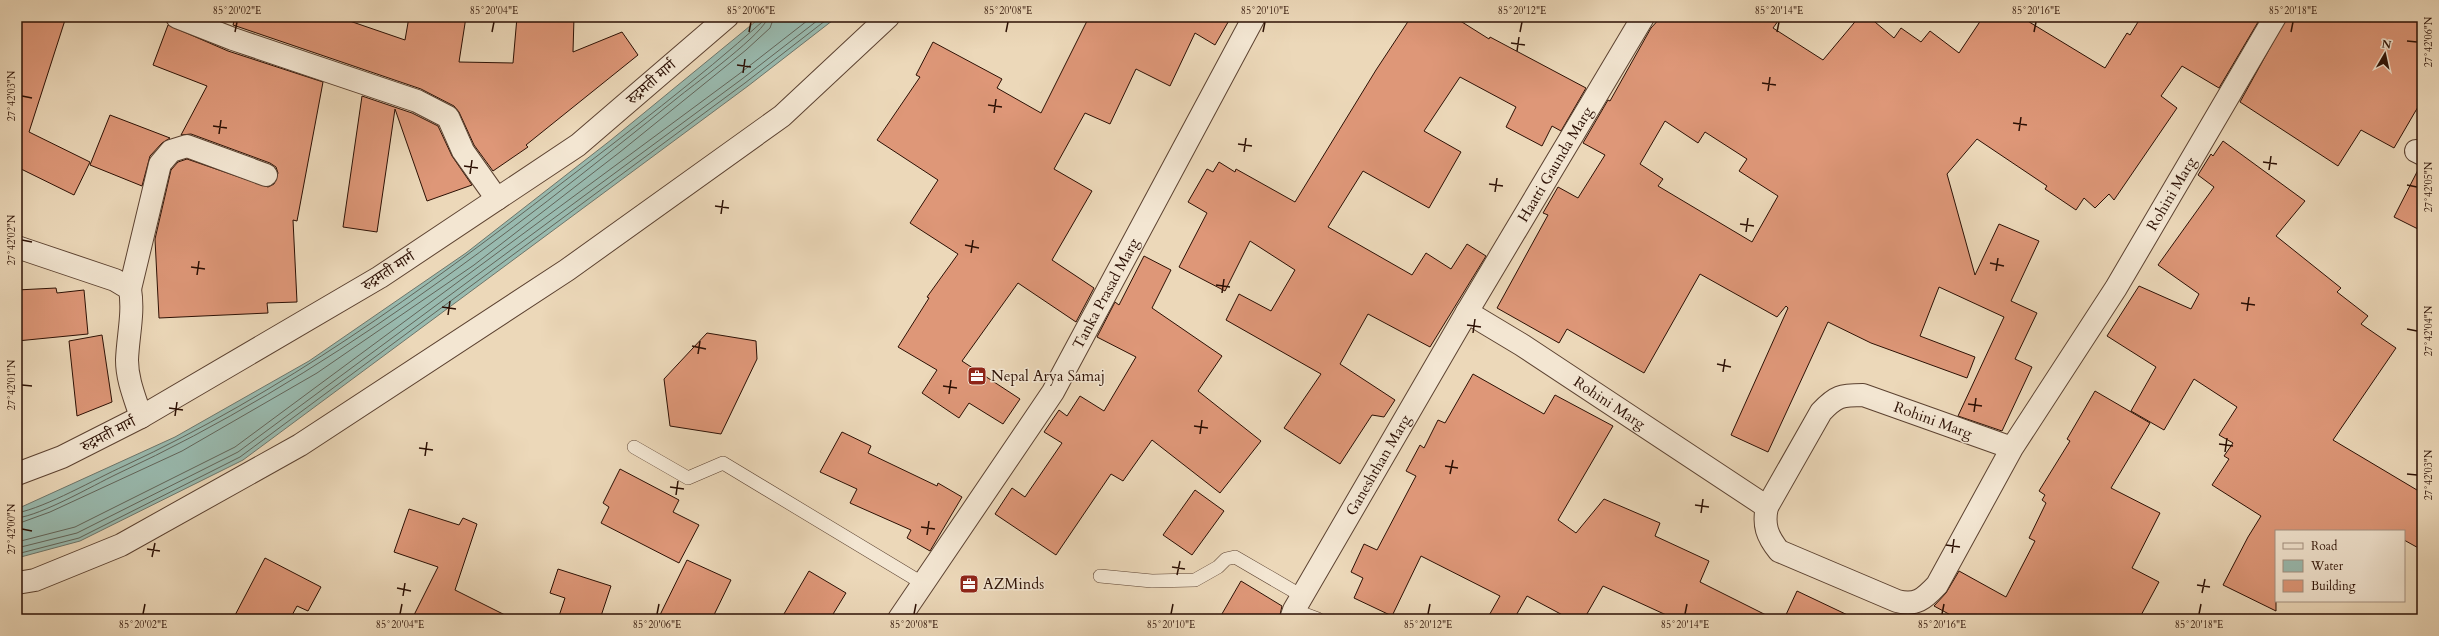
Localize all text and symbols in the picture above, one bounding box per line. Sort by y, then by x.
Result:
text: 85°20'02"E [213,4,261,18]
text: 85°20'04"E [470,4,518,18]
text: 85°20'06"E [727,4,775,18]
text: 85°20'08"E [984,4,1032,18]
text: 85°20'10"E [1241,4,1289,18]
text: 85°20'12"E [1498,4,1546,18]
text: 85°20'14"E [1755,4,1803,18]
text: 85°20'16"E [2012,4,2060,18]
text: 85°20'18"E [2269,4,2317,18]
text: 27°42'06"N [2422,16,2436,67]
north arrow [2365,34,2405,74]
text: N [2381,36,2393,53]
street label: रुद्रमती मार्ग [621,54,681,110]
text: 27°42'03"N [5,70,19,121]
street label: Haatti Gaunda Marg [1513,102,1598,226]
street label: Rohini Marg [2142,153,2201,234]
text: 27°42'05"N [2422,161,2436,212]
text: 27°42'02"N [5,214,19,265]
street label: Tanka Prasad Marg [1068,234,1144,353]
street label: रुद्रमती मार्ग [357,246,419,296]
text: 27°42'04"N [2422,305,2436,356]
text: 27°42'01"N [5,359,19,410]
office icon: Nepal Arya Samaj [966,365,988,387]
place label: Nepal Arya Samaj [991,366,1105,386]
street label: Rohini Marg [1570,372,1650,434]
street label: Rohini Marg [1891,397,1976,444]
street label: रुद्रमती मार्ग [76,411,140,457]
street label: Ganeshthan Marg [1341,411,1416,519]
text: 27°42'03"N [2422,449,2436,500]
text: 27°42'00"N [5,503,19,554]
legend [2275,530,2405,602]
text: Road [2311,538,2338,554]
text: Water [2310,558,2344,574]
office icon: AZMinds [958,573,980,595]
place label: AZMinds [983,574,1044,594]
text: Building [2311,578,2356,594]
text: 85°20'02"E [119,618,167,632]
text: 85°20'04"E [376,618,424,632]
text: 85°20'06"E [633,618,681,632]
text: 85°20'08"E [890,618,938,632]
text: 85°20'10"E [1147,618,1195,632]
text: 85°20'12"E [1404,618,1452,632]
text: 85°20'14"E [1661,618,1709,632]
text: 85°20'16"E [1918,618,1966,632]
text: 85°20'18"E [2175,618,2223,632]

